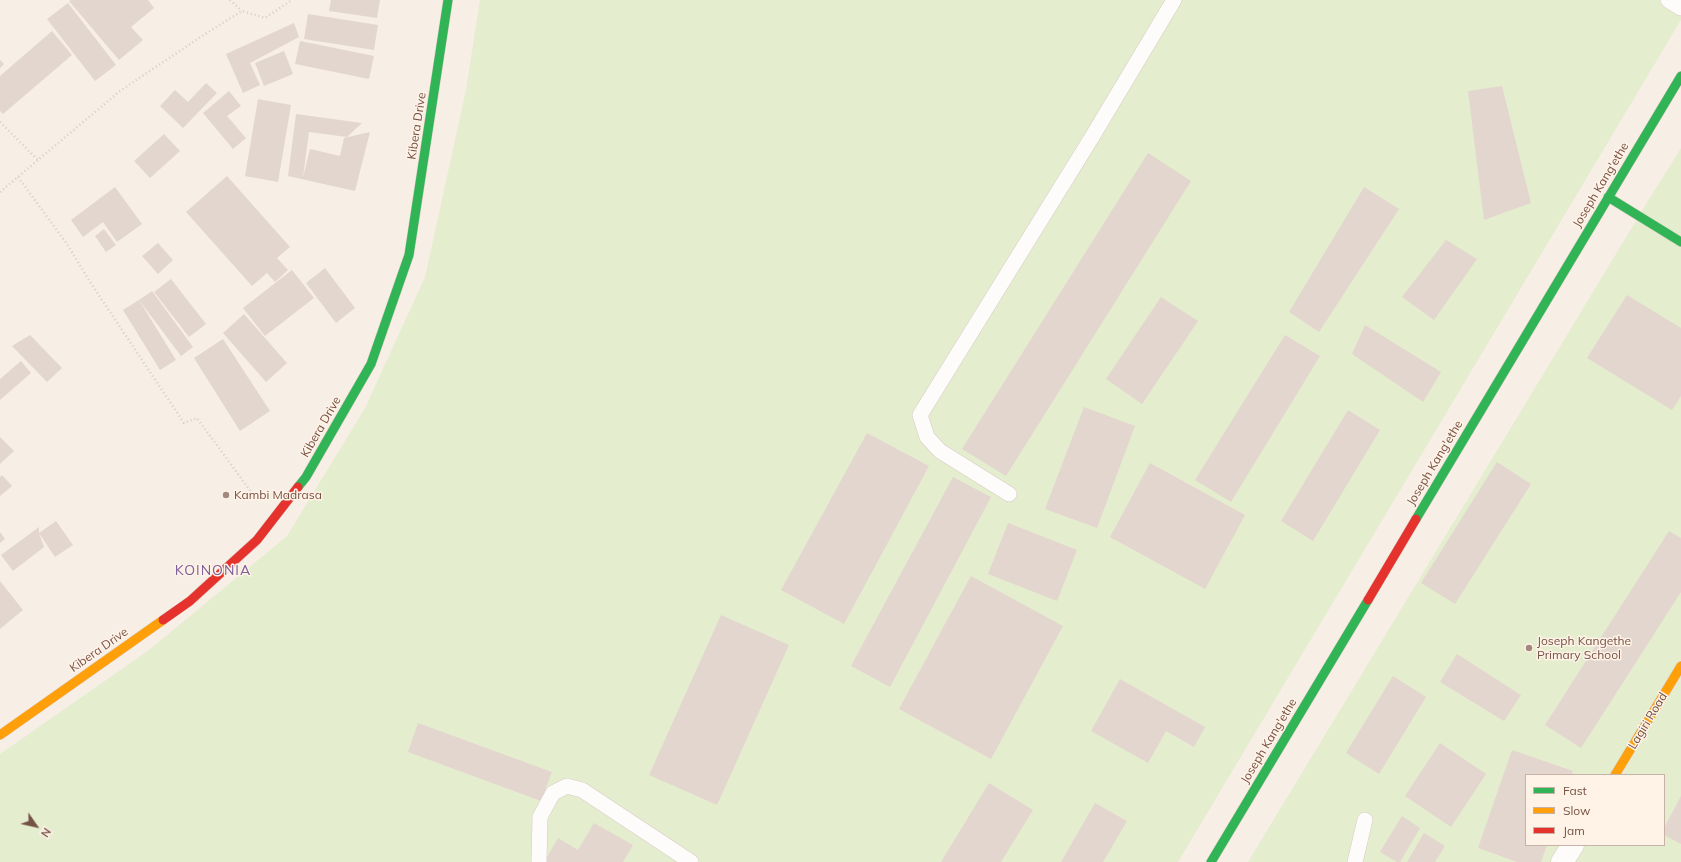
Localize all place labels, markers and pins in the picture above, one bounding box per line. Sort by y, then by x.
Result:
place label: Kambi Madrasa [234,488,322,502]
marker: Kambi Madrasa [221,490,231,500]
place label: Joseph Kangethe Primary School [1537,634,1631,662]
marker: Joseph Kangethe Primary School [1524,643,1534,653]

